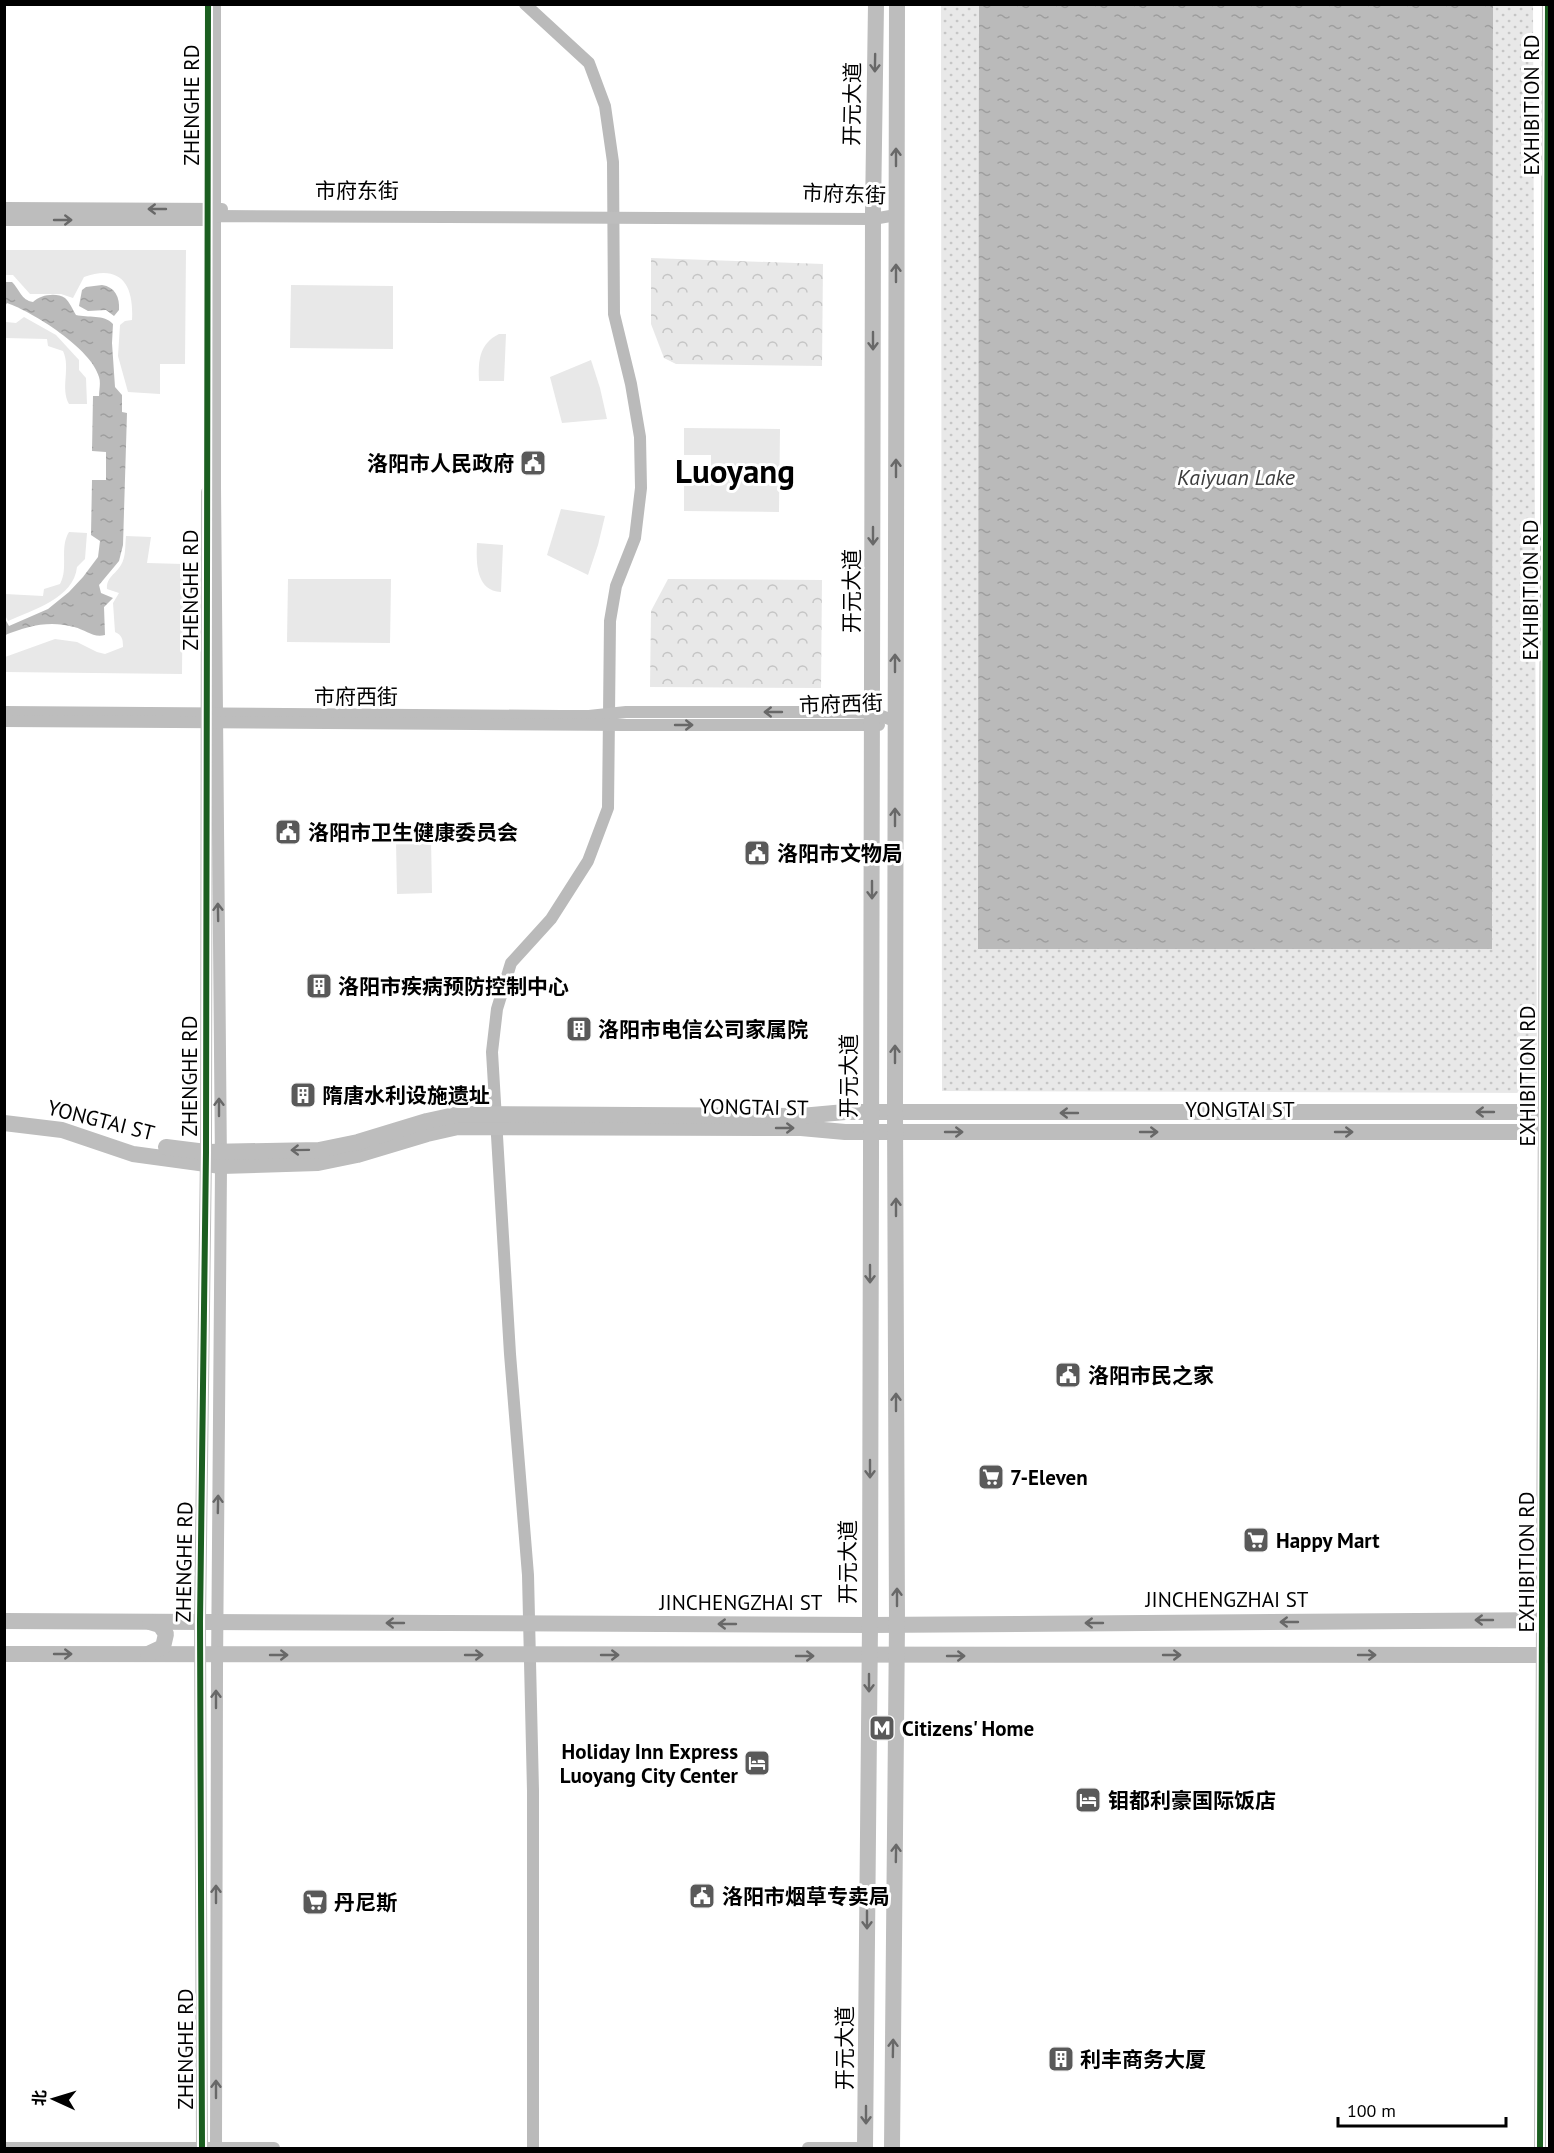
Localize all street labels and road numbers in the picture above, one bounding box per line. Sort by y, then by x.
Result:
street label: EXHIBITION RD [1518,35,1545,175]
street label: ZHENGHE RD [178,44,205,166]
street label: 开元大道 [838,62,866,146]
street label: 市府东街 [315,177,399,204]
street label: 市府东街 [802,179,886,209]
street label: EXHIBITION RD [1517,520,1544,660]
street label: ZHENGHE RD [177,529,204,651]
street label: 开元大道 [838,549,865,633]
street label: 市府西街 [314,683,398,710]
street label: 市府西街 [799,689,883,719]
street label: EXHIBITION RD [1514,1006,1541,1146]
street label: ZHENGHE RD [176,1015,203,1137]
street label: 开元大道 [835,1034,862,1118]
street label: YONGTAI ST [699,1093,809,1121]
street label: YONGTAI ST [45,1094,158,1146]
street label: YONGTAI ST [1185,1096,1295,1123]
street label: EXHIBITION RD [1513,1492,1540,1632]
street label: ZHENGHE RD [169,1501,199,1623]
street label: 开元大道 [834,1520,861,1604]
street label: JINCHENGZHAI ST [1144,1586,1309,1613]
street label: JINCHENGZHAI ST [658,1589,823,1616]
street label: ZHENGHE RD [172,1988,199,2110]
street label: 开元大道 [831,2006,858,2090]

